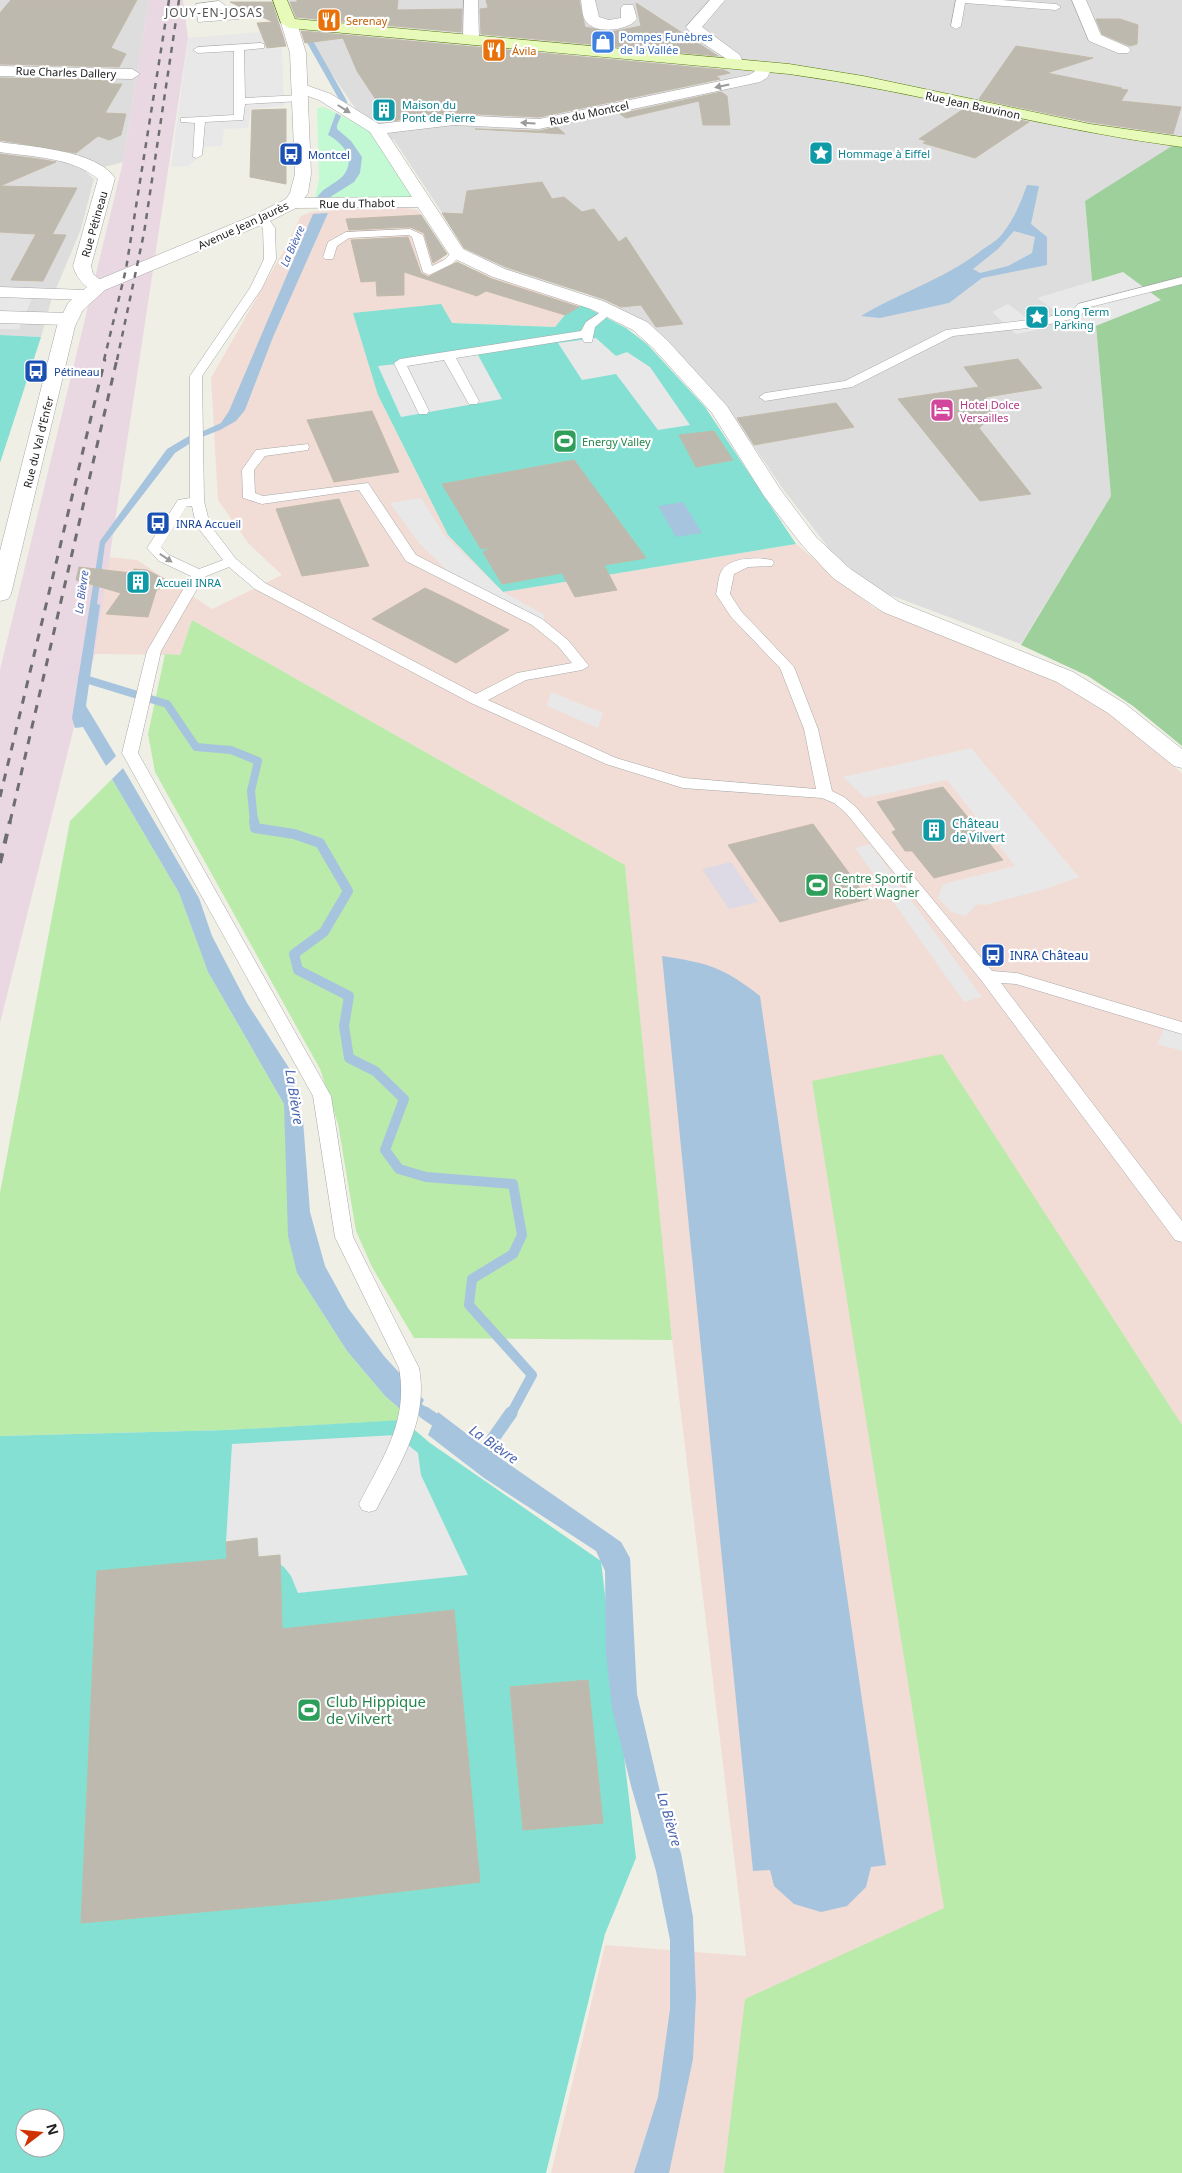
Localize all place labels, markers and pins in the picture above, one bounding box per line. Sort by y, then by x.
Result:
restaurant icon: Serenay [316,7,342,33]
place label: Serenay [346,13,388,28]
shop icon: Pompes Funèbres de la Vallée [590,29,616,55]
place label: Pompes Funèbres de la Vallée [620,29,713,57]
restaurant icon: Ávila [481,37,507,63]
place label: Ávila [512,43,536,58]
building icon: Maison du Pont de Pierre [371,97,397,123]
place label: Maison du Pont de Pierre [402,97,476,125]
place icon: Hommage à Eiffel [808,140,834,166]
bus stop icon: Montcel [278,141,304,167]
place label: Hommage à Eiffel [838,146,930,161]
place label: Montcel [308,147,350,162]
place icon: Long Term Parking [1024,304,1050,330]
place label: Long Term Parking [1054,304,1109,332]
bus stop icon: Pétineau [23,358,49,384]
place label: Pétineau [54,364,100,379]
hotel icon: Hotel Dolce Versailles [929,397,955,423]
place label: Hotel Dolce Versailles [960,397,1020,425]
sports icon: Energy Valley [552,428,578,454]
place label: Energy Valley [582,434,651,449]
bus stop icon: INRA Accueil [145,510,171,536]
place label: INRA Accueil [176,516,241,531]
building icon: Accueil INRA [125,569,151,595]
place label: Accueil INRA [156,575,222,590]
place label: Château de Vilvert [952,815,1005,846]
building icon: Château de Vilvert [921,817,947,843]
place label: Centre Sportif Robert Wagner [834,870,919,901]
sports icon: Centre Sportif Robert Wagner [804,872,830,898]
bus stop icon: INRA Château [980,942,1006,968]
place label: INRA Château [1010,947,1088,964]
place label: Club Hippique de Vilvert [326,1691,426,1728]
sports icon: Club Hippique de Vilvert [296,1697,322,1723]

